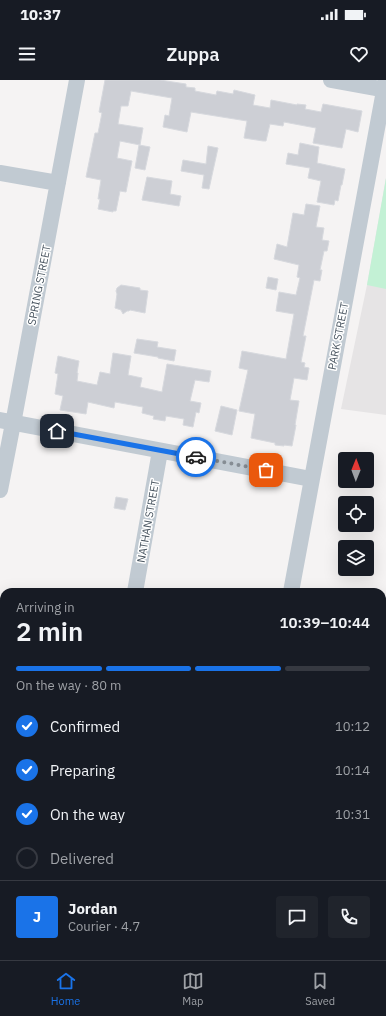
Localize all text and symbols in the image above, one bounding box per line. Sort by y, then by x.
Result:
text: 10:37 [20,5,61,24]
icon: menu [16,43,38,65]
text: Zuppa [167,43,219,66]
icon: heart [348,43,370,65]
street label: SPRING STREET [24,243,54,326]
street label: PARK STREET [325,300,352,371]
pin [40,414,74,448]
icon: home [46,420,68,442]
courier [176,437,216,477]
icon: car [185,446,207,468]
north arrow [338,452,374,488]
map controls [338,452,374,576]
pin [249,453,283,487]
icon: bag [255,459,277,481]
street label: NATHAN STREET [134,478,162,564]
button: locate [338,496,374,532]
button: layers [338,540,374,576]
text: Arriving in [16,599,75,616]
text: 10:39–10:44 [280,613,370,632]
text: 2 min [16,614,83,648]
text: On the way · 80 m [16,677,121,694]
icon: check [16,715,38,737]
text: Confirmed [50,717,120,736]
text: 10:12 [335,718,370,735]
icon: check [16,759,38,781]
text: Preparing [50,761,115,780]
text: 10:14 [335,762,370,779]
icon: check [16,803,38,825]
text: On the way [50,805,125,824]
text: 10:31 [335,806,370,823]
text: Delivered [50,849,114,868]
button: chat [276,896,318,938]
button: phone [328,896,370,938]
text: Jordan [68,899,117,918]
text: J [33,907,41,926]
text: Courier · 4.7 [68,918,140,935]
tab: Home [51,970,80,1008]
tab: Map [182,970,204,1008]
tab: Saved [305,970,335,1008]

